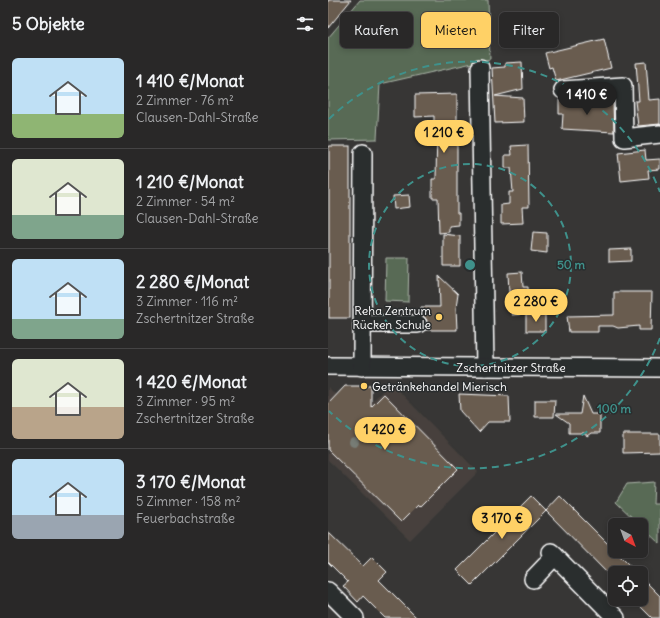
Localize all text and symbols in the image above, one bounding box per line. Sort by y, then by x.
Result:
chip: Kaufen [340,12,413,48]
chip: Mieten [421,12,491,48]
chip: Filter [499,12,559,48]
text: 5 Objekte [12,13,85,35]
icon: filters [294,13,316,35]
text: 1 410 €/Monat [136,70,244,92]
icon: home [44,74,92,122]
pin: 1 410 € [550,82,624,116]
text: 1 410 € [567,86,607,103]
text: 2 Zimmer · 76 m² [136,92,234,109]
text: Clausen-Dahl-Straße [136,109,259,126]
pin: 1 210 € [407,120,481,154]
text: 1 210 € [424,124,464,141]
text: 1 210 €/Monat [136,171,244,193]
icon: home [44,175,92,223]
text: 2 Zimmer · 54 m² [136,193,235,210]
text: Clausen-Dahl-Straße [136,210,259,227]
text: 50 m [557,257,586,272]
centre of rings [463,258,477,272]
text: 2 280 €/Monat [136,271,249,293]
icon: home [44,275,92,323]
pin: 2 280 € [499,289,573,323]
text: 3 Zimmer · 116 m² [136,293,238,310]
text: 2 280 € [514,293,558,310]
place label: Reha Zentrum Rücken Schule [352,303,431,332]
text: Zschertnitzer Straße [136,310,254,327]
marker: Reha Zentrum Rücken Schule [434,312,444,322]
street label: Zschertnitzer Straße [456,360,566,375]
text: 1 420 €/Monat [136,371,247,393]
icon: home [44,375,92,423]
place label: Getränkehandel Mierisch [372,379,507,394]
marker: Getränkehandel Mierisch [359,381,369,391]
text: 3 Zimmer · 95 m² [136,393,235,410]
text: 100 m [597,401,631,416]
text: Zschertnitzer Straße [136,410,254,427]
pin: 1 420 € [348,417,422,451]
text: 1 420 € [364,421,406,438]
text: 3 170 €/Monat [136,471,246,493]
icon: home [44,475,92,523]
text: 5 Zimmer · 158 m² [136,493,241,510]
pin: 3 170 € [465,506,539,540]
text: Feuerbachstraße [136,510,235,527]
text: 3 170 € [481,510,523,527]
north arrow [608,518,648,558]
map controls [608,518,648,606]
button: locate [608,566,648,606]

